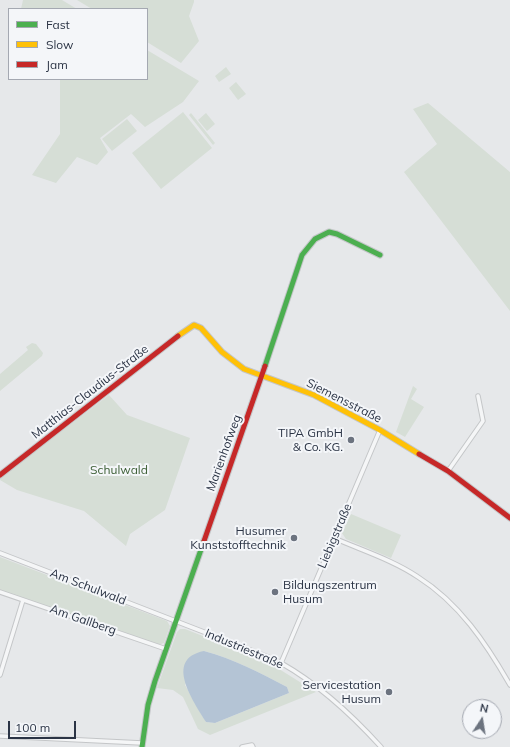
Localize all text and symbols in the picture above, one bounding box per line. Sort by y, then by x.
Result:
legend [8,8,148,80]
text: Fast [46,17,70,32]
text: Slow [46,37,74,52]
text: Jam [46,57,68,72]
street label: Matthias-Claudius-Straße [29,342,151,442]
street label: Siemensstraße [304,376,384,426]
street label: Marienhofweg [204,413,244,493]
place label: TIPA GmbH & Co. KG. [278,426,343,454]
marker: TIPA GmbH & Co. KG. [346,435,356,445]
park label: Schulwald [90,463,148,477]
street label: Liebigstraße [315,501,355,571]
place label: Husumer Kunststofftechnik [190,524,286,552]
marker: Husumer Kunststofftechnik [289,533,299,543]
street label: Am Schulwald [48,566,128,608]
place label: Bildungszentrum Husum [283,578,377,606]
marker: Bildungszentrum Husum [270,587,280,597]
street label: Am Gallberg [48,602,118,638]
street label: Industriestraße [203,626,285,672]
place label: Servicestation Husum [302,678,381,706]
marker: Servicestation Husum [384,687,394,697]
north arrow [462,699,502,739]
text: N [479,701,490,716]
scale bar [10,713,78,739]
text: 100 m [15,720,50,735]

